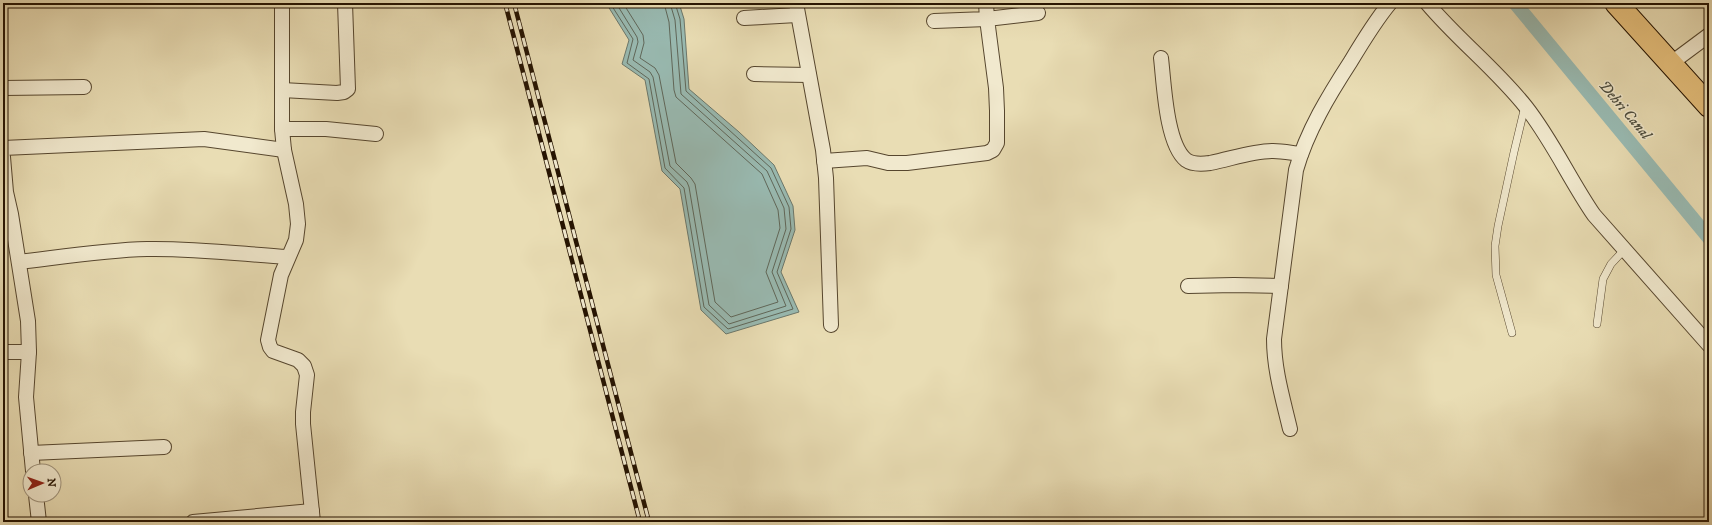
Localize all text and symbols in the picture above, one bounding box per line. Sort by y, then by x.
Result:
water label: Dehri Canal [1595,76,1657,145]
north arrow [22,463,62,503]
text: N [44,478,58,487]

